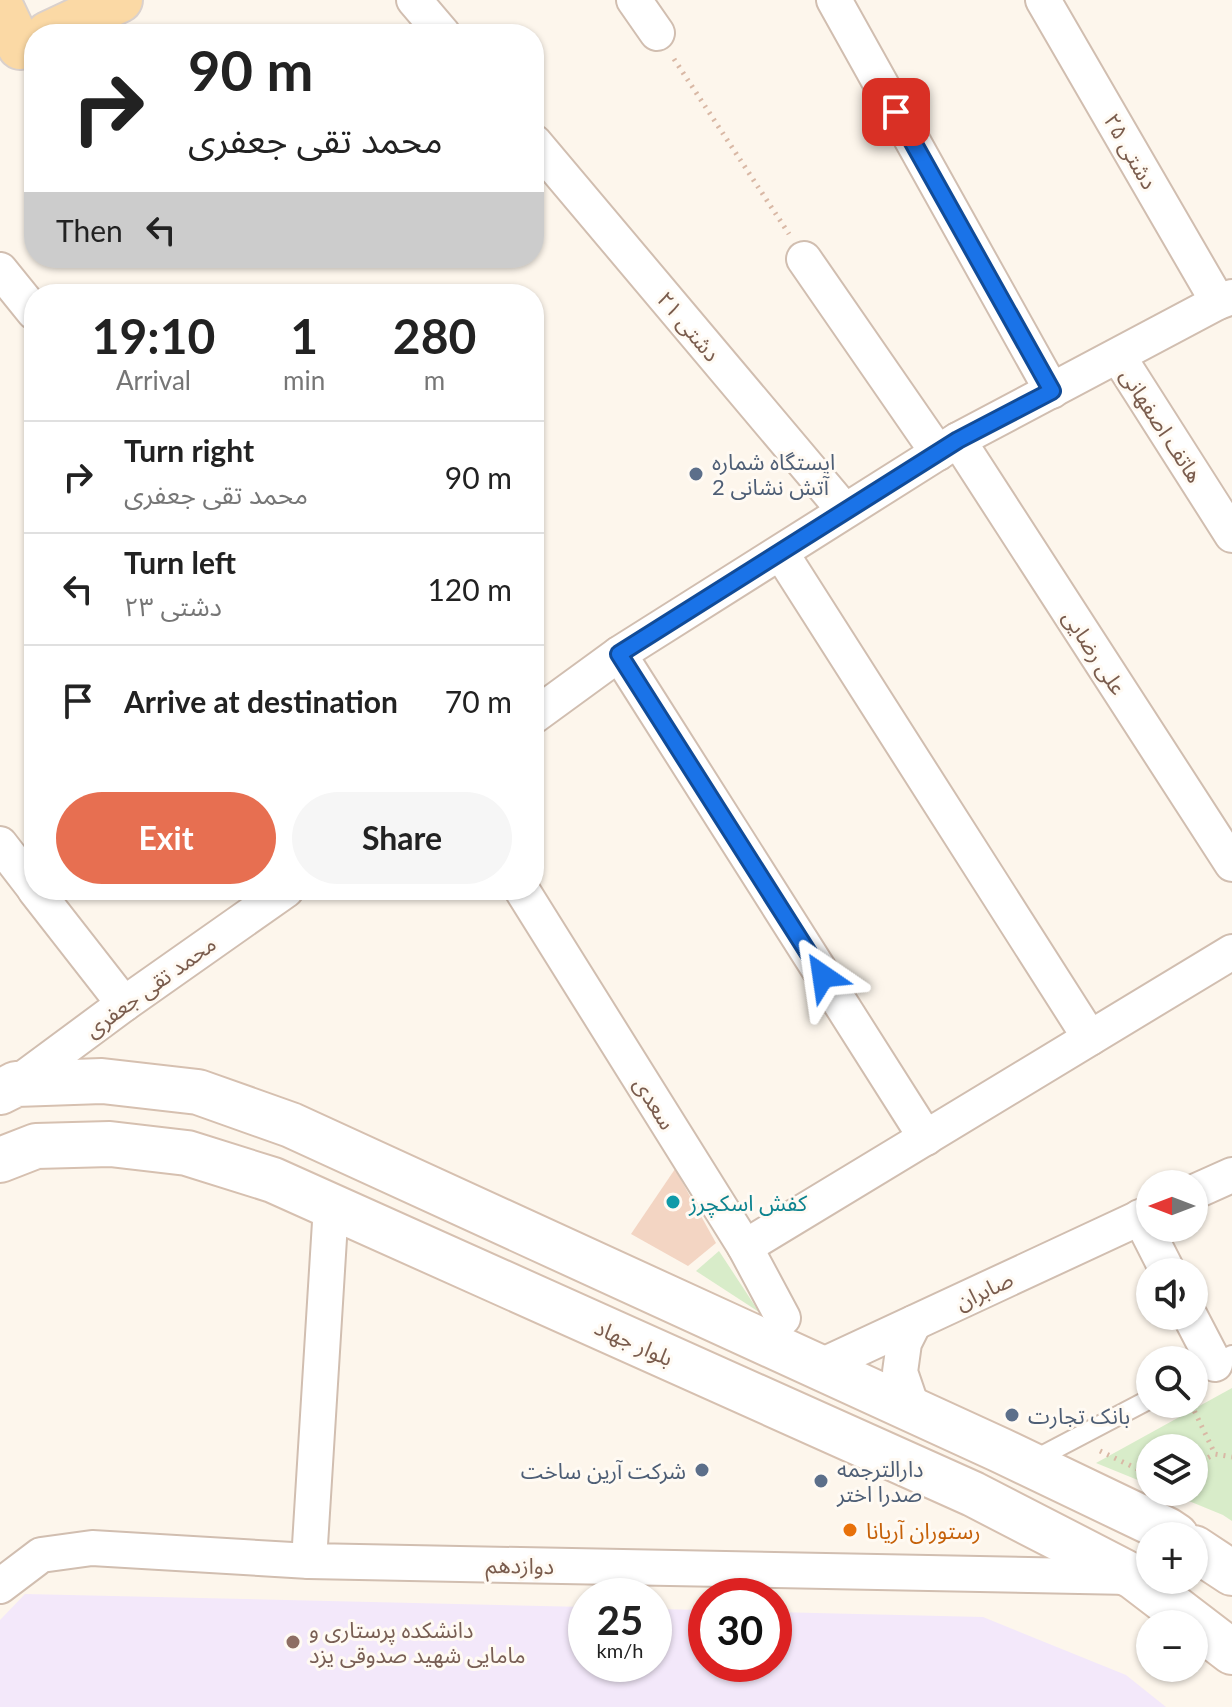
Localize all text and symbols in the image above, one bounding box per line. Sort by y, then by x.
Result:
text: 90 m [188,36,313,103]
icon: right [56,56,160,160]
pin [862,78,930,146]
icon: arrive [874,90,918,134]
street label: دشتی ۲۵ [1099,108,1163,194]
text: محمد تقی جعفری [188,117,443,161]
icon: left [139,208,183,252]
text: Then [56,212,123,248]
street label: دشتی ۲۱ [652,286,726,366]
text: 19:10 [92,307,215,364]
text: 1 [290,307,318,364]
text: 280 [393,307,476,364]
street label: هاتف اصفهانی [1115,363,1209,487]
text: Arrival [116,364,191,396]
text: min [283,364,325,396]
text: m [424,364,445,396]
text: Turn right [124,432,254,468]
place label: ایستگاه شماره 2 آتش نشانی [712,448,835,500]
icon: right [56,455,100,499]
text: 90 m [445,459,512,495]
marker: ایستگاه شماره 2 آتش نشانی [687,465,705,483]
text: محمد تقی جعفری [124,478,308,510]
text: Turn left [124,544,236,580]
icon: left [56,567,100,611]
text: 120 m [427,571,512,607]
text: دشتی ۲۳ [124,590,222,622]
street label: علی رضایی [1057,604,1132,700]
icon: arrive [56,679,100,723]
text: Arrive at destination [124,683,398,719]
text: 70 m [445,683,512,719]
button: Exit [56,792,276,884]
button: Share [292,792,512,884]
street label: محمد تقی جعفری [79,929,221,1043]
position arrow [781,934,865,1018]
street label: سعدی [628,1072,682,1134]
north arrow [1136,1170,1208,1242]
map controls [1136,1170,1208,1682]
place label: کفش اسکچرز [688,1189,808,1218]
marker: کفش اسکچرز [664,1193,682,1211]
button: sound [1136,1258,1208,1330]
street label: صابران [951,1265,1017,1315]
street label: بلوار جهاد [590,1313,677,1372]
button: search [1136,1346,1208,1418]
place label: بانک تجارت [1028,1402,1130,1430]
marker: بانک تجارت [1003,1406,1021,1424]
button: layers [1136,1434,1208,1506]
place label: دارالترجمه صدرا اختر [836,1455,924,1508]
place label: شرکت آرین ساخت [521,1457,686,1485]
marker: شرکت آرین ساخت [693,1461,711,1479]
marker: دارالترجمه صدرا اختر [812,1472,830,1490]
place label: رستوران آریانا [866,1517,981,1545]
marker: رستوران آریانا [841,1521,859,1539]
button: + [1136,1522,1208,1594]
street label: دوازدهم [485,1551,554,1583]
speed limit sign: 30 [688,1578,792,1682]
text: 25 [597,1596,643,1644]
button: − [1136,1610,1208,1682]
place label: دانشکده پرستاری و مامایی شهید صدوقی یزد [309,1616,525,1668]
marker: دانشکده پرستاری و مامایی شهید صدوقی یزد [284,1633,302,1651]
text: km/h [597,1638,643,1662]

